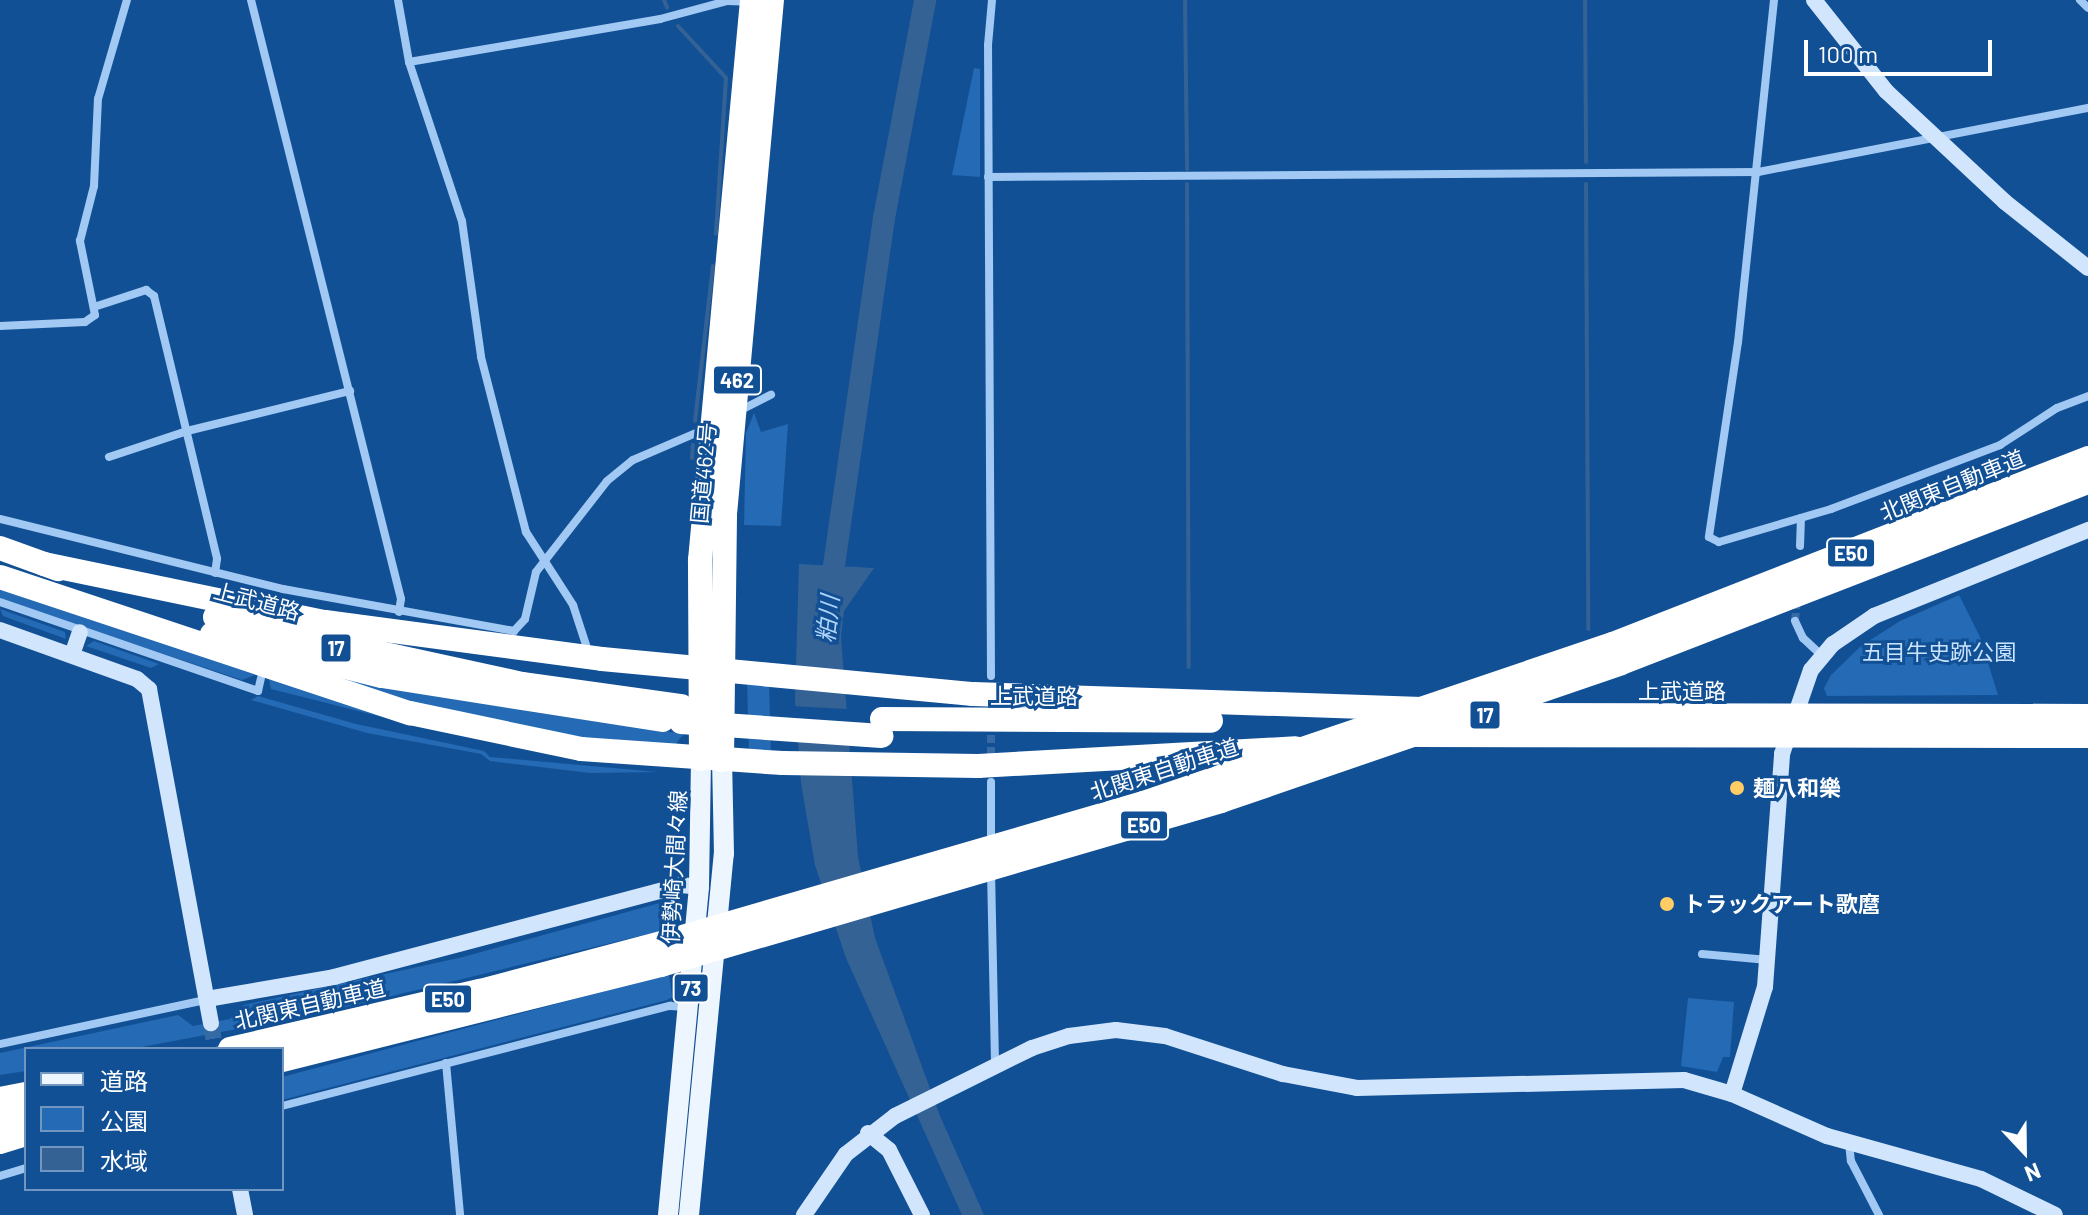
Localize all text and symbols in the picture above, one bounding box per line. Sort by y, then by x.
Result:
scale bar [1808,24,1996,74]
text: 100 m [1818,39,1878,68]
road number: 462 [711,364,763,396]
street label: 国道462号 [685,421,721,525]
street label: 北関東自動車道 [1876,444,2028,526]
road number: E50 [1825,537,1877,569]
street label: 上武道路 [211,577,303,625]
water label: 粕川 [810,594,844,644]
road number: 17 [318,632,354,664]
park label: 五目牛史跡公園 [1862,639,2016,665]
street label: 上武道路 [1638,678,1726,704]
street label: 上武道路 [990,683,1078,709]
road number: 17 [1467,699,1503,731]
street label: 北関東自動車道 [1087,733,1241,805]
place label: 麺八和樂 [1753,775,1841,801]
marker: 麺八和樂 [1728,779,1746,797]
street label: 伊勢崎大間々線 [657,789,691,945]
road number: E50 [1118,809,1170,841]
place label: トラックアート歌麿 [1683,891,1880,917]
marker: トラックアート歌麿 [1658,895,1676,913]
road number: 73 [671,972,711,1004]
street label: 北関東自動車道 [232,974,388,1034]
road number: E50 [422,983,474,1015]
legend [24,1047,284,1191]
text: 道路 [100,1066,148,1095]
text: 公園 [100,1106,148,1135]
north arrow [1984,1111,2064,1191]
text: 水域 [100,1146,148,1175]
text: N [2021,1158,2045,1188]

